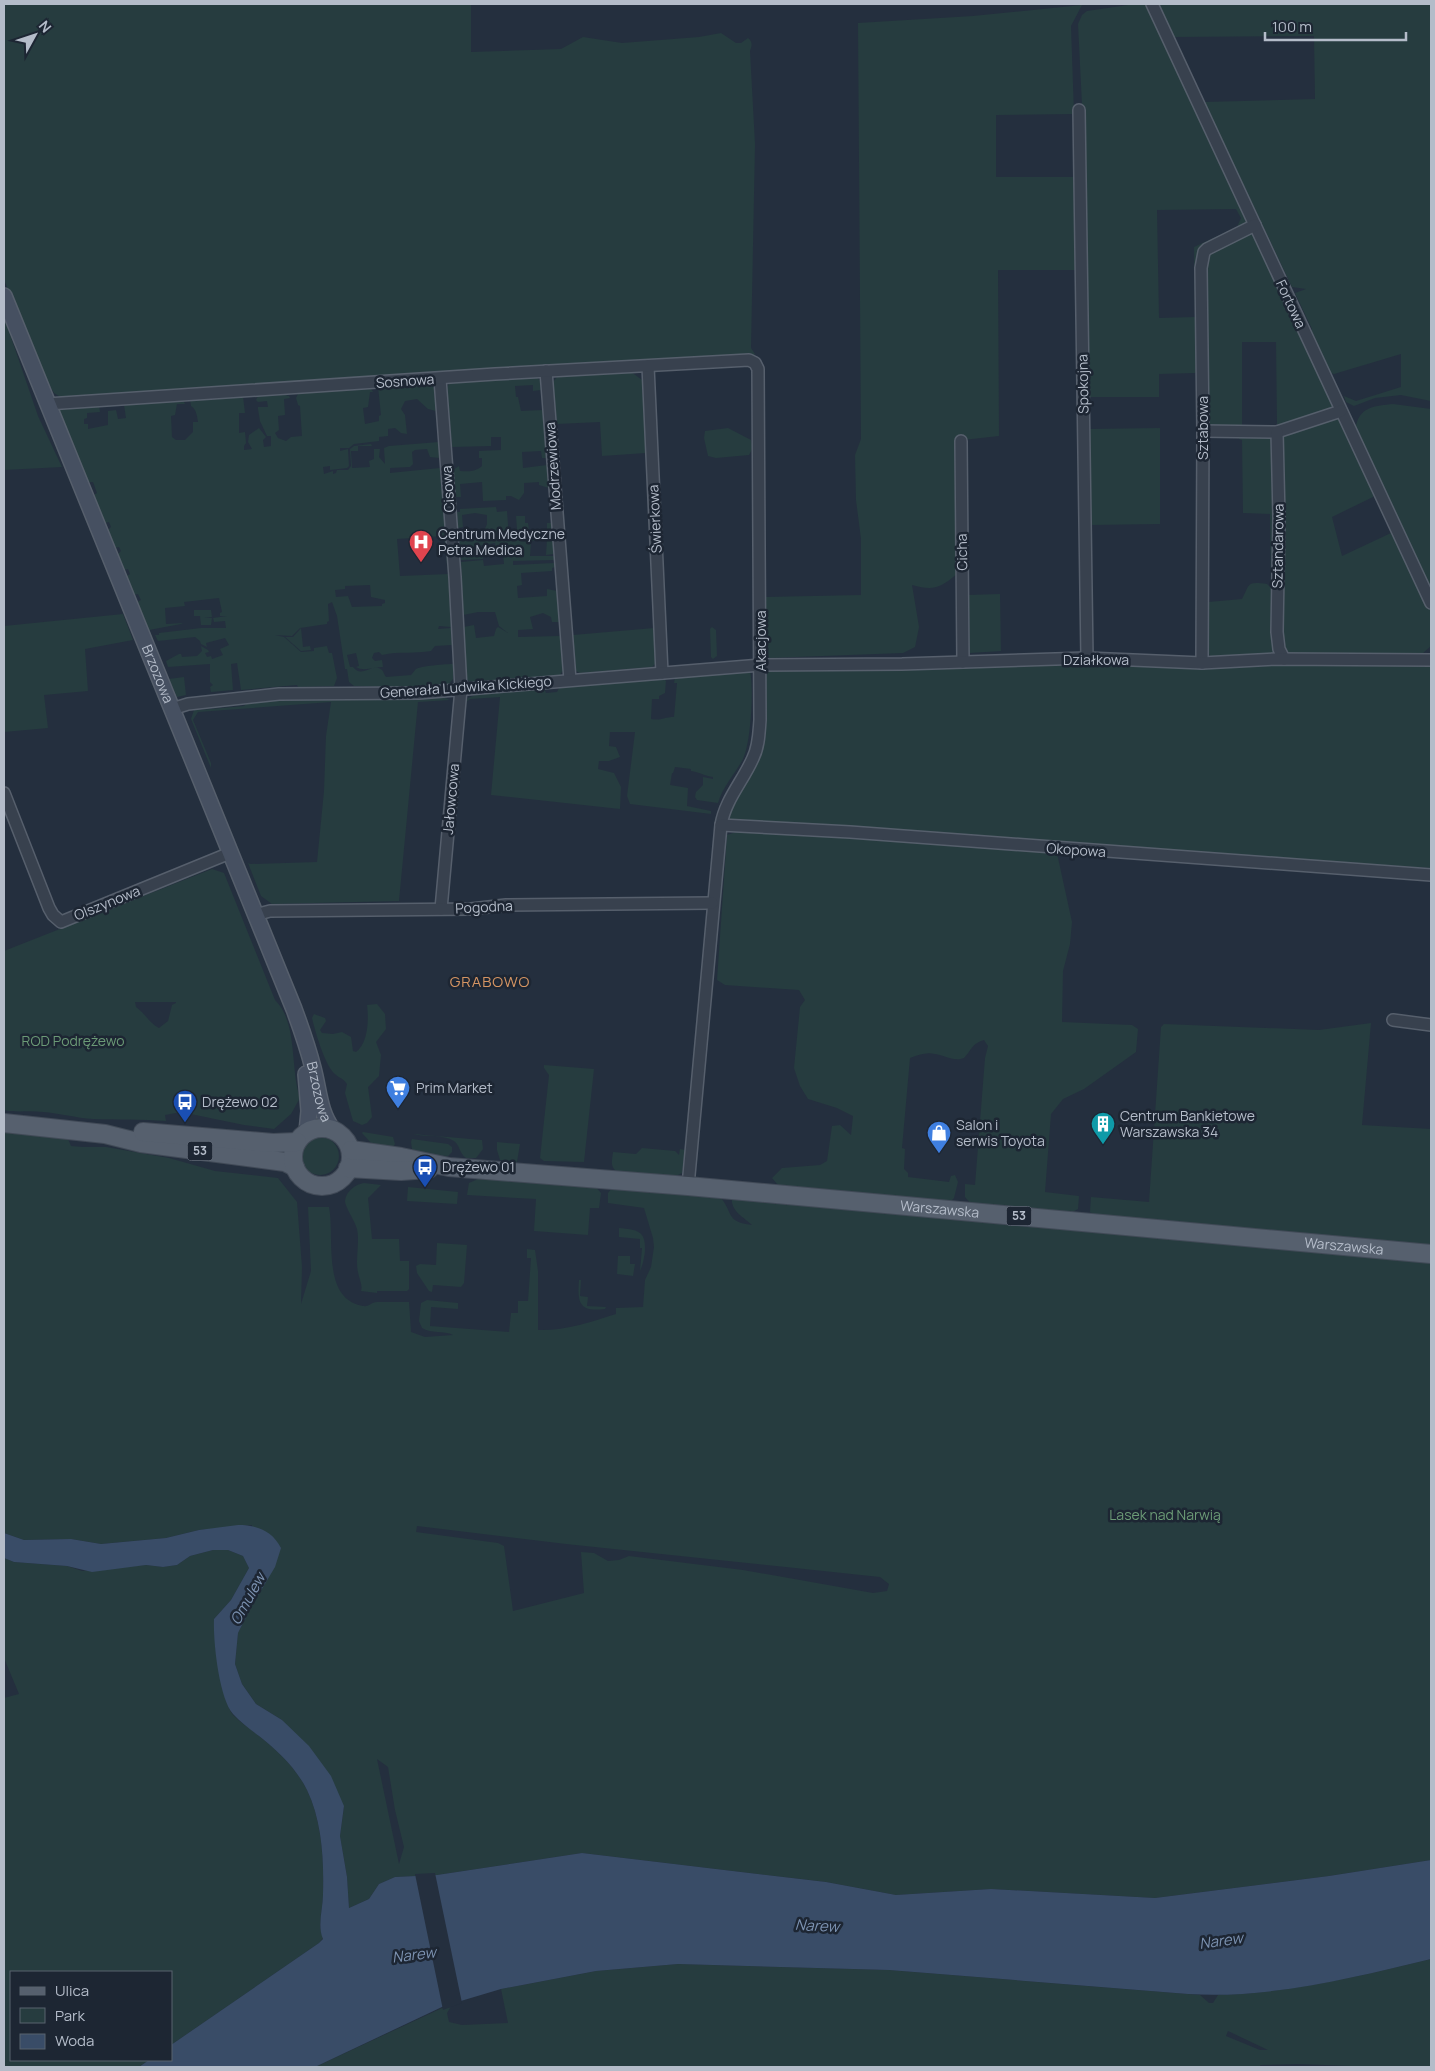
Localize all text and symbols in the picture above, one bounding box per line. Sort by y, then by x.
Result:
north arrow [10,10,60,60]
scale bar [1265,10,1406,42]
text: N [35,16,56,36]
text: 100 m [1272,16,1312,37]
street label: Fortowa [1272,276,1311,331]
street label: Spokojna [1072,354,1093,414]
street label: Sosnowa [375,369,435,392]
street label: Sztabowa [1193,396,1212,460]
street label: Modrzewiowa [540,421,565,511]
street label: Cisowa [436,465,459,513]
street label: Świerkowa [643,484,666,554]
street label: Sztandarowa [1267,503,1288,589]
place label: Centrum Medyczne Petra Medica [438,524,565,559]
hospital icon: Centrum Medyczne Petra Medica [408,529,434,563]
street label: Cicha [952,533,971,571]
street label: Akacjowa [751,611,770,671]
street label: Brzozowa [138,642,179,706]
street label: Działkowa [1063,650,1129,669]
street label: Generała Ludwika Kickiego [380,671,552,702]
street label: Jałowcowa [438,763,463,835]
street label: Okopowa [1046,838,1106,861]
street label: Olszynowa [71,881,143,924]
street label: Pogodna [455,896,513,917]
district label: GRABOWO [450,971,530,992]
park label: ROD Podrężewo [22,1031,124,1050]
street label: Brzozowa [303,1059,336,1125]
supermarket icon: Prim Market [385,1075,411,1109]
place label: Prim Market [416,1078,493,1097]
bus stop icon: Drężewo 02 [172,1089,198,1123]
place label: Drężewo 02 [202,1092,277,1111]
place label: Centrum Bankietowe Warszawska 34 [1120,1106,1255,1141]
building icon: Centrum Bankietowe Warszawska 34 [1090,1111,1116,1145]
place label: Salon i serwis Toyota [956,1115,1045,1150]
shop icon: Salon i serwis Toyota [926,1120,952,1154]
road number: 53 [188,1142,212,1160]
bus stop icon: Drężewo 01 [412,1154,438,1188]
place label: Drężewo 01 [442,1157,515,1176]
street label: Warszawska [899,1195,980,1222]
road number: 53 [1006,1206,1032,1226]
street label: Warszawska [1304,1232,1384,1259]
park label: Lasek nad Narwią [1109,1505,1221,1524]
water label: Omulew [225,1567,272,1628]
water label: Narew [795,1914,842,1937]
water label: Narew [1198,1927,1247,1954]
water label: Narew [391,1941,439,1968]
legend [10,1971,172,2061]
text: Ulica [55,1980,89,2001]
text: Park [55,2005,85,2026]
text: Woda [55,2030,94,2051]

